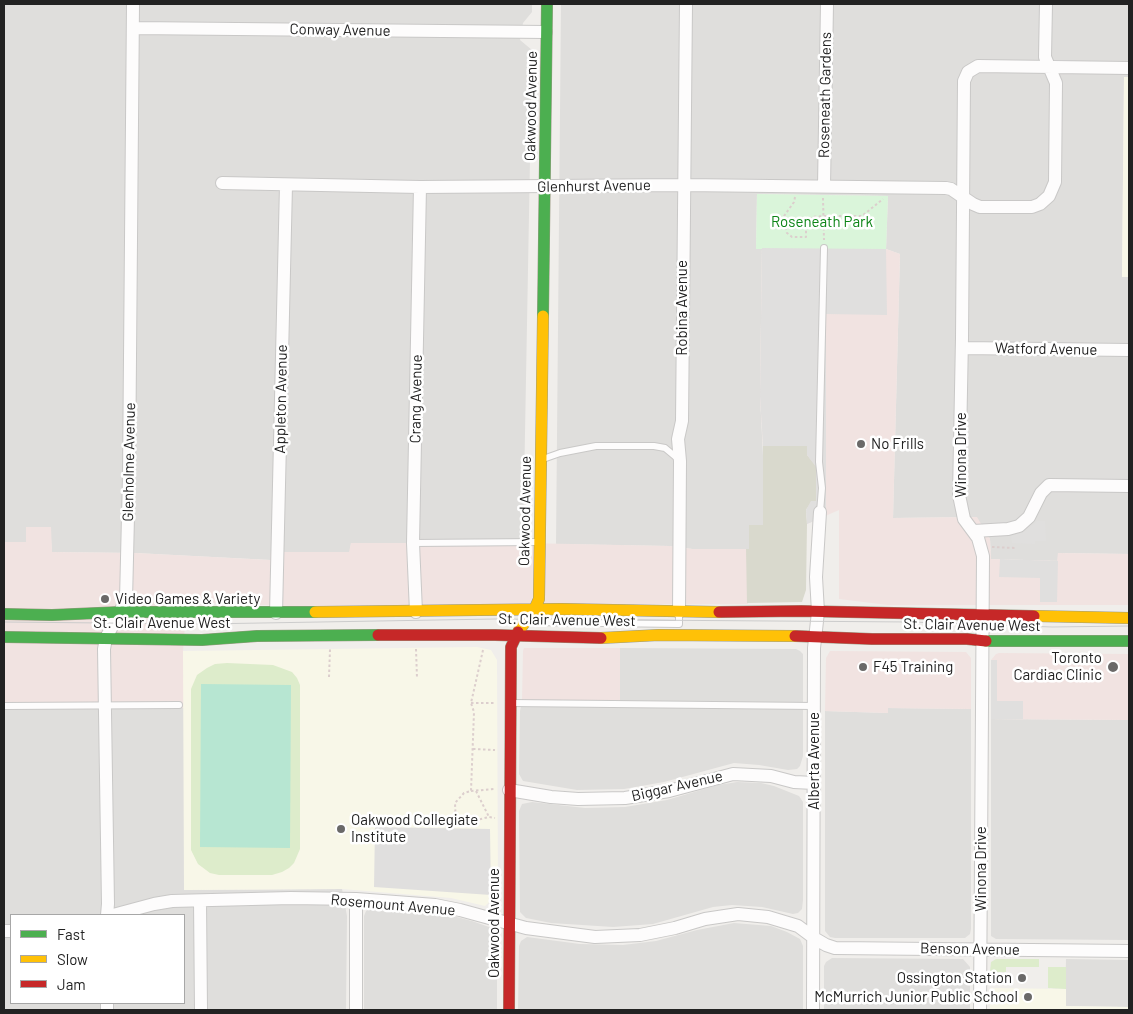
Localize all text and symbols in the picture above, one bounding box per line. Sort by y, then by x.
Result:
street label: Conway Avenue [289,20,391,40]
street label: Roseneath Gardens [815,32,835,158]
street label: Oakwood Avenue [521,51,541,161]
street label: Glenhurst Avenue [537,176,651,196]
park label: Roseneath Park [771,213,873,231]
street label: Robina Avenue [673,260,691,356]
street label: Watford Avenue [995,339,1097,359]
street label: Appleton Avenue [271,344,291,454]
street label: Crang Avenue [406,354,426,444]
street label: Glenholme Avenue [119,402,139,522]
street label: Winona Drive [952,412,970,498]
place label: No Frills [871,435,924,453]
marker: No Frills [855,438,867,450]
street label: Oakwood Avenue [515,456,535,566]
place label: Video Games & Variety [115,590,260,608]
marker: Video Games & Variety [99,593,111,605]
street label: St. Clair Avenue West [498,610,636,630]
street label: St. Clair Avenue West [93,614,231,632]
street label: St. Clair Avenue West [903,615,1041,635]
place label: Toronto Cardiac Clinic [1013,649,1102,684]
place label: F45 Training [873,658,953,676]
marker: Toronto Cardiac Clinic [1106,660,1120,674]
marker: F45 Training [857,661,869,673]
street label: Alberta Avenue [805,712,823,810]
street label: Biggar Avenue [630,767,724,805]
place label: Oakwood Collegiate Institute [351,811,478,846]
marker: Oakwood Collegiate Institute [335,823,347,835]
street label: Winona Drive [972,826,990,912]
street label: Oakwood Avenue [485,868,503,978]
street label: Rosemount Avenue [330,891,456,919]
legend [10,914,185,1004]
text: Fast [57,925,85,943]
street label: Benson Avenue [920,939,1020,959]
text: Slow [57,950,88,968]
place label: Ossington Station [897,969,1012,987]
marker: Ossington Station [1016,972,1028,984]
text: Jam [57,975,86,993]
place label: McMurrich Junior Public School [814,988,1018,1006]
marker: McMurrich Junior Public School [1022,991,1034,1003]

